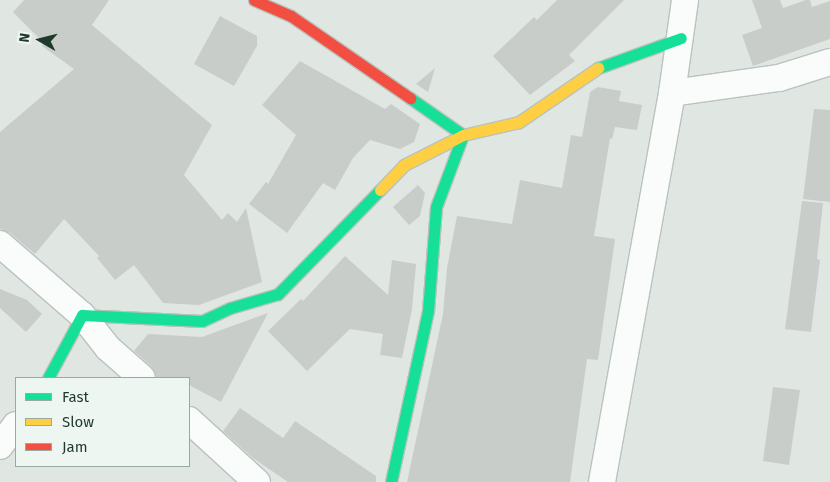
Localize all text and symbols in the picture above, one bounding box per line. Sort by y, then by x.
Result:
north arrow [15,15,65,65]
text: N [16,32,34,44]
legend [15,377,190,467]
text: Fast [62,388,89,406]
text: Slow [62,413,94,431]
text: Jam [62,438,88,456]

